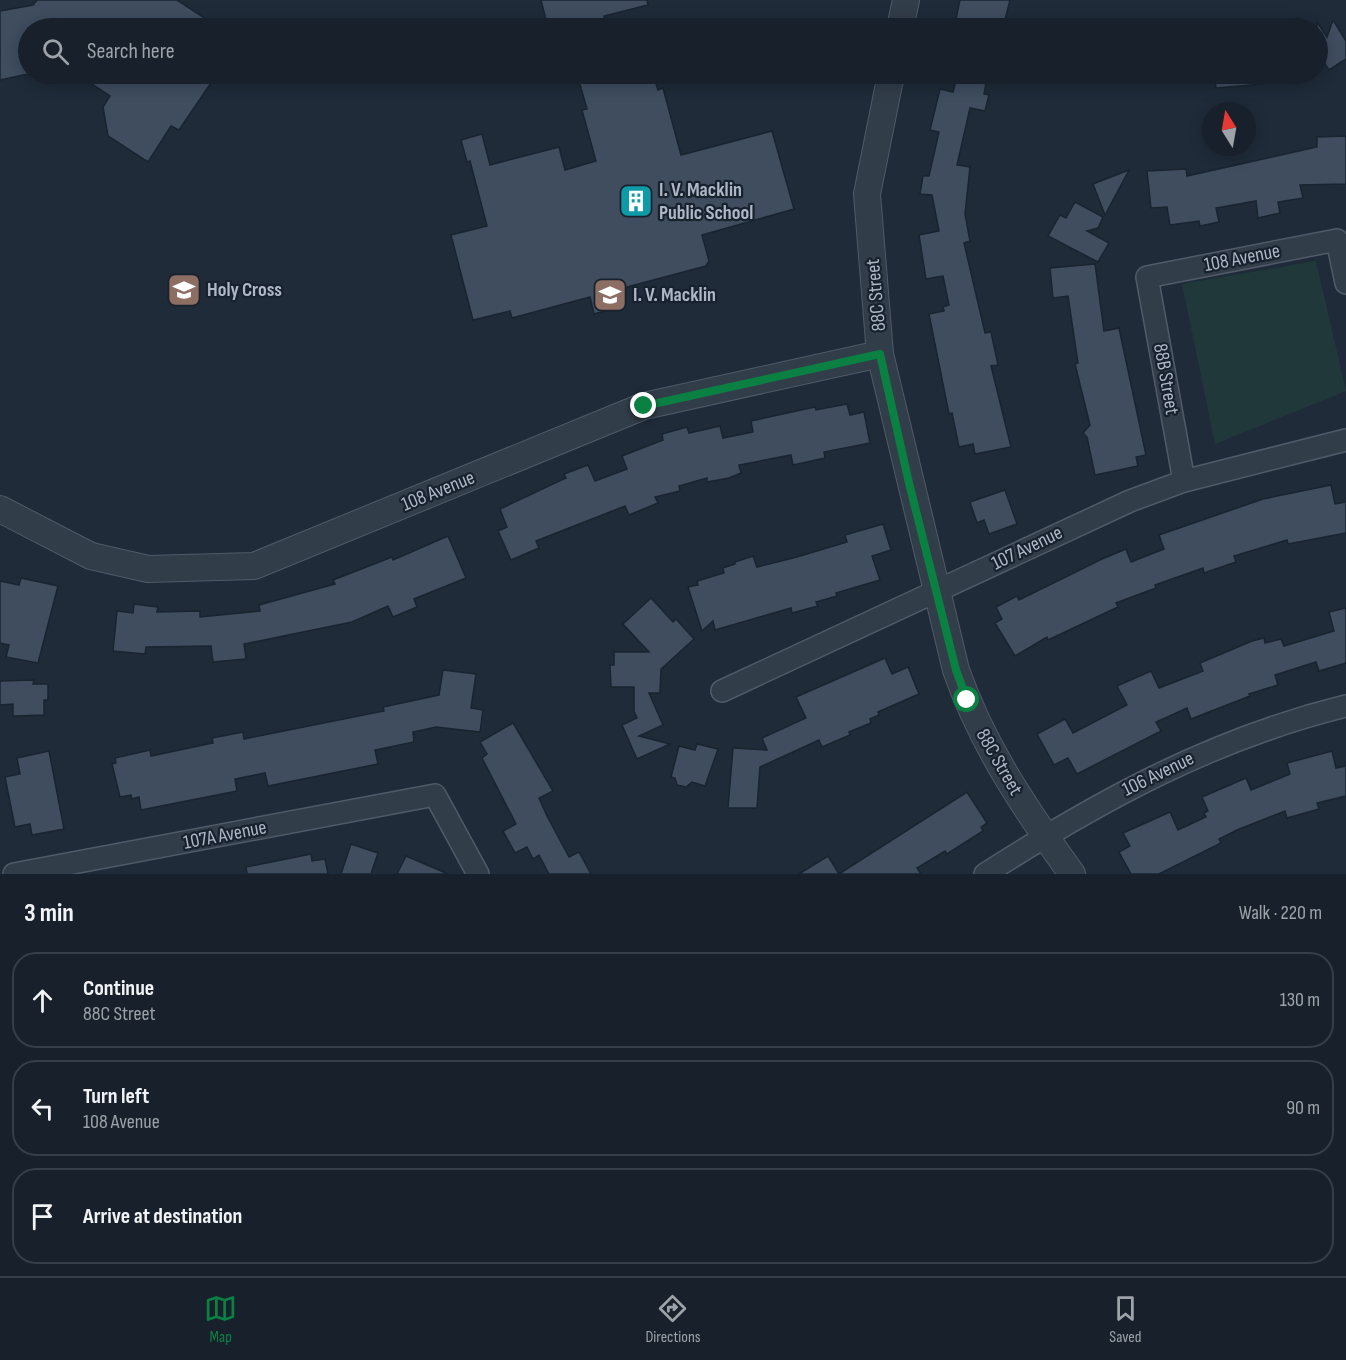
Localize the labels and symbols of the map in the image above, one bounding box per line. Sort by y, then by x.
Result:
north arrow [1202,102,1256,156]
place label: I. V. Macklin Public School [659,178,753,225]
building icon: I. V. Macklin Public School [618,183,654,219]
street label: 108 Avenue [1202,239,1282,277]
street label: 88C Street [861,258,891,332]
school or university icon: Holy Cross [166,272,202,308]
school or university icon: I. V. Macklin [592,277,628,313]
place label: Holy Cross [207,278,282,302]
place label: I. V. Macklin [633,283,716,307]
street label: 88B Street [1148,342,1184,416]
route end [630,392,656,418]
street label: 108 Avenue [398,465,478,517]
street label: 107 Avenue [988,521,1066,575]
route start [953,686,979,712]
street label: 88C Street [970,725,1028,799]
street label: 106 Avenue [1118,746,1198,802]
street label: 107A Avenue [181,815,269,855]

